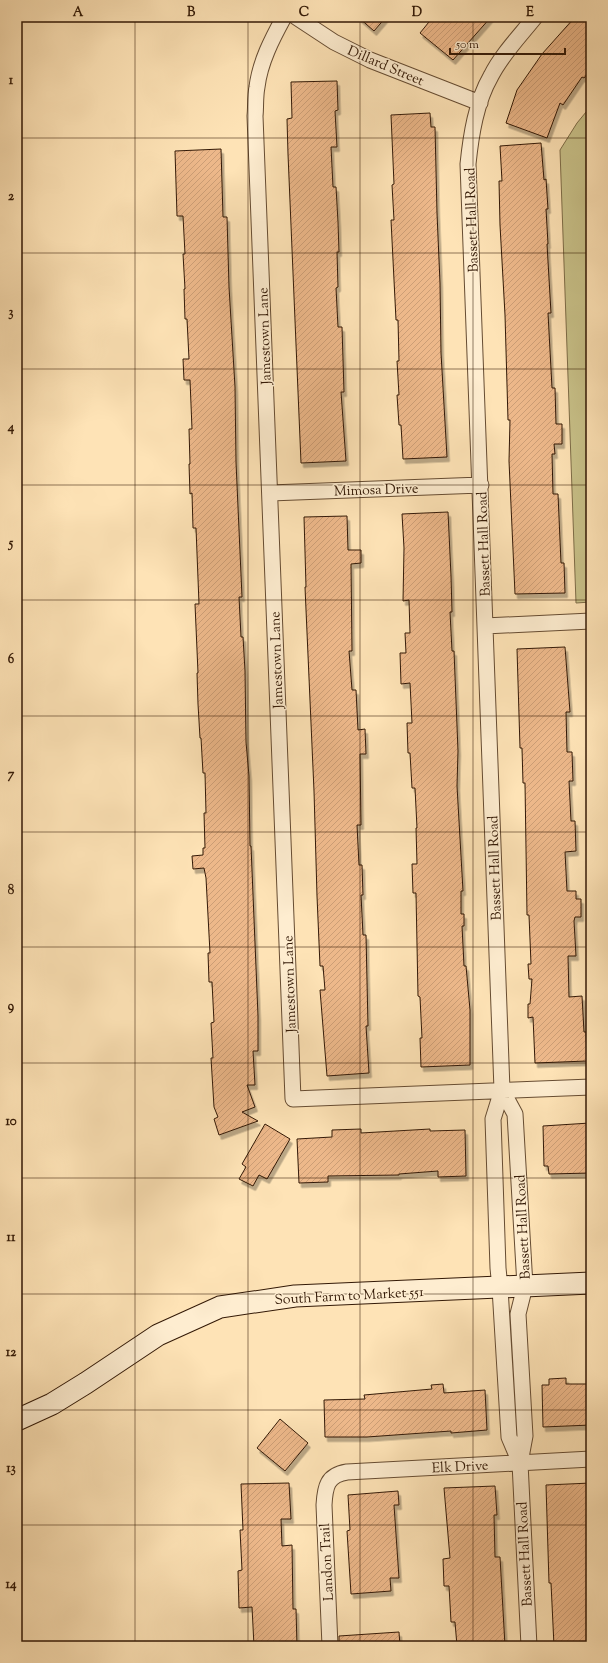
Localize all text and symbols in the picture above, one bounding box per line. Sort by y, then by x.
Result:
text: A [73,4,84,22]
text: B [187,4,196,22]
text: C [299,4,309,22]
text: D [412,4,422,22]
text: E [526,4,534,22]
scale bar [450,30,565,56]
text: 50 m [455,36,479,54]
street label: Dillard Street [344,42,427,92]
text: 1 [9,72,14,90]
street label: Bassett Hall Road [461,167,485,273]
text: 2 [8,188,15,206]
street label: Jamestown Lane [254,287,278,386]
text: 3 [8,304,14,322]
text: 4 [7,419,15,437]
street label: Mimosa Drive [333,480,419,502]
street label: Bassett Hall Road [473,491,497,597]
text: 5 [8,535,14,553]
street label: Jamestown Lane [266,611,290,710]
text: 6 [8,651,15,669]
text: 7 [8,766,15,784]
street label: Bassett Hall Road [484,815,508,921]
text: 8 [8,882,15,900]
street label: Jamestown Lane [279,935,303,1034]
text: 9 [8,998,15,1016]
text: 10 [5,1113,17,1131]
street label: Bassett Hall Road [511,1174,537,1280]
text: 11 [7,1229,16,1247]
street label: South Farm to Market 551 [274,1283,424,1311]
text: 12 [6,1344,17,1362]
street label: Elk Drive [431,1457,489,1479]
text: 13 [6,1460,16,1478]
street label: Bassett Hall Road [513,1501,539,1607]
street label: Landon Trail [316,1522,340,1601]
text: 14 [6,1576,17,1594]

